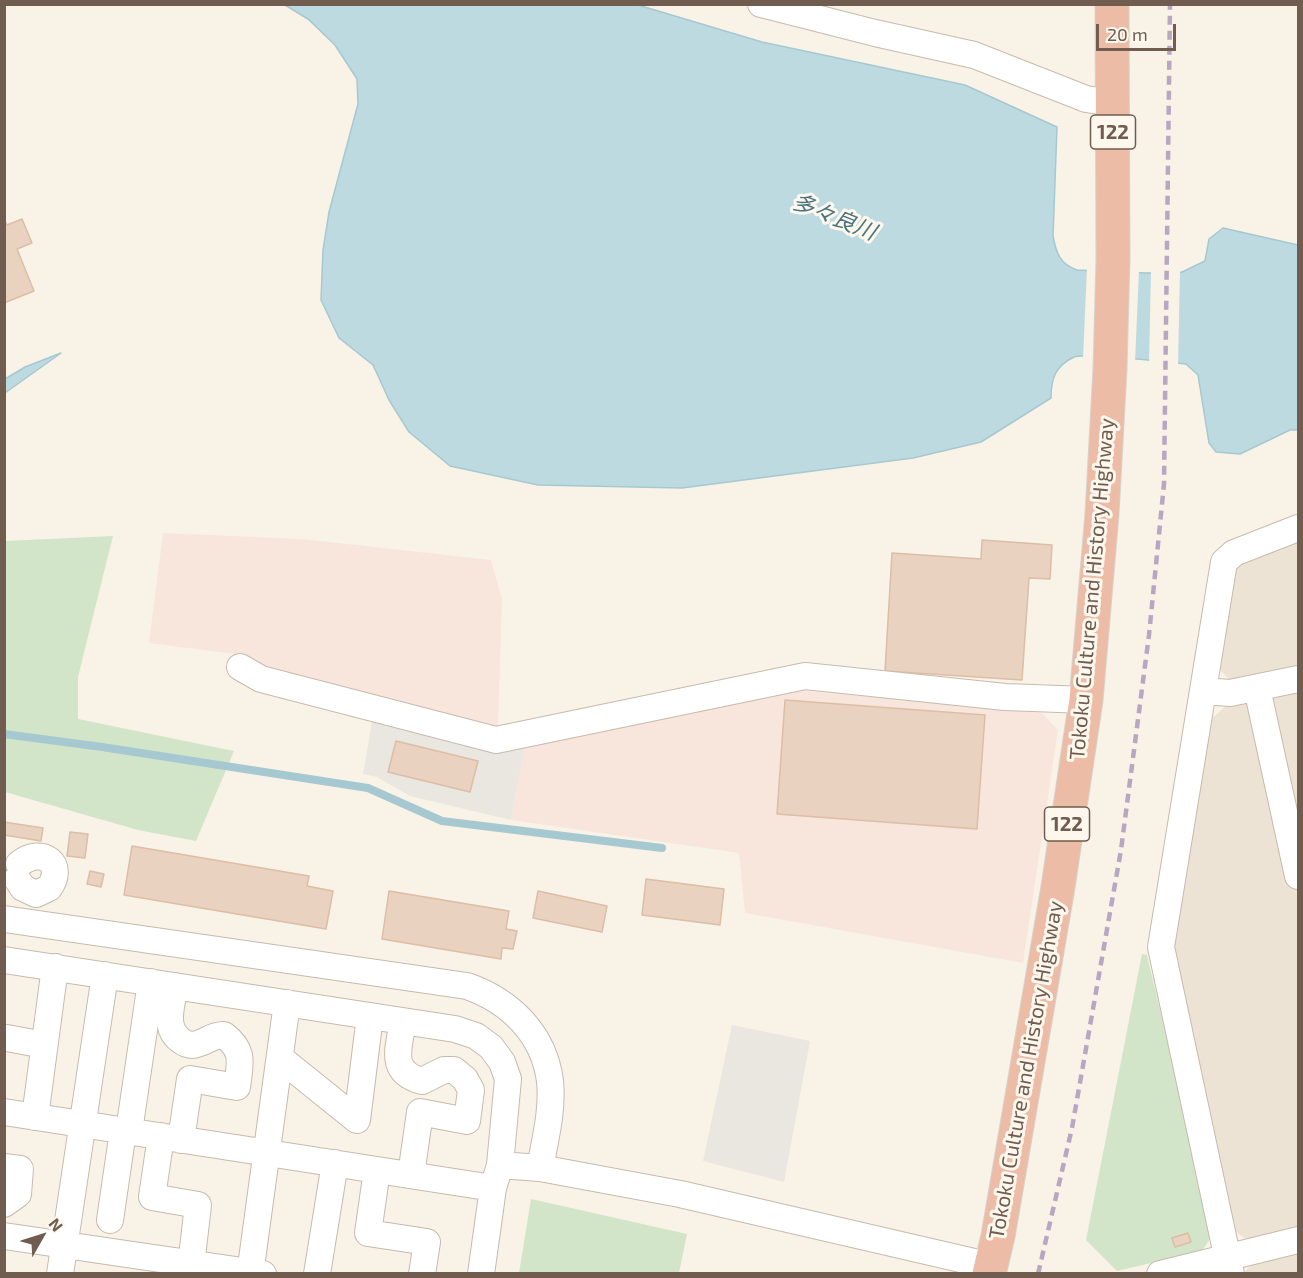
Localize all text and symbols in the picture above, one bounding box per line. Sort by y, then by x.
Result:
scale bar [1099,12,1178,50]
text: 20 m [1107,23,1148,45]
road number: 122 [1090,115,1136,149]
water label: 多々良川 [788,188,880,246]
street label: Tokoku Culture and History Highway [1064,417,1120,761]
road number: 122 [1044,807,1090,841]
street label: Tokoku Culture and History Highway [984,899,1068,1241]
north arrow [12,1206,72,1266]
text: N [45,1214,67,1235]

